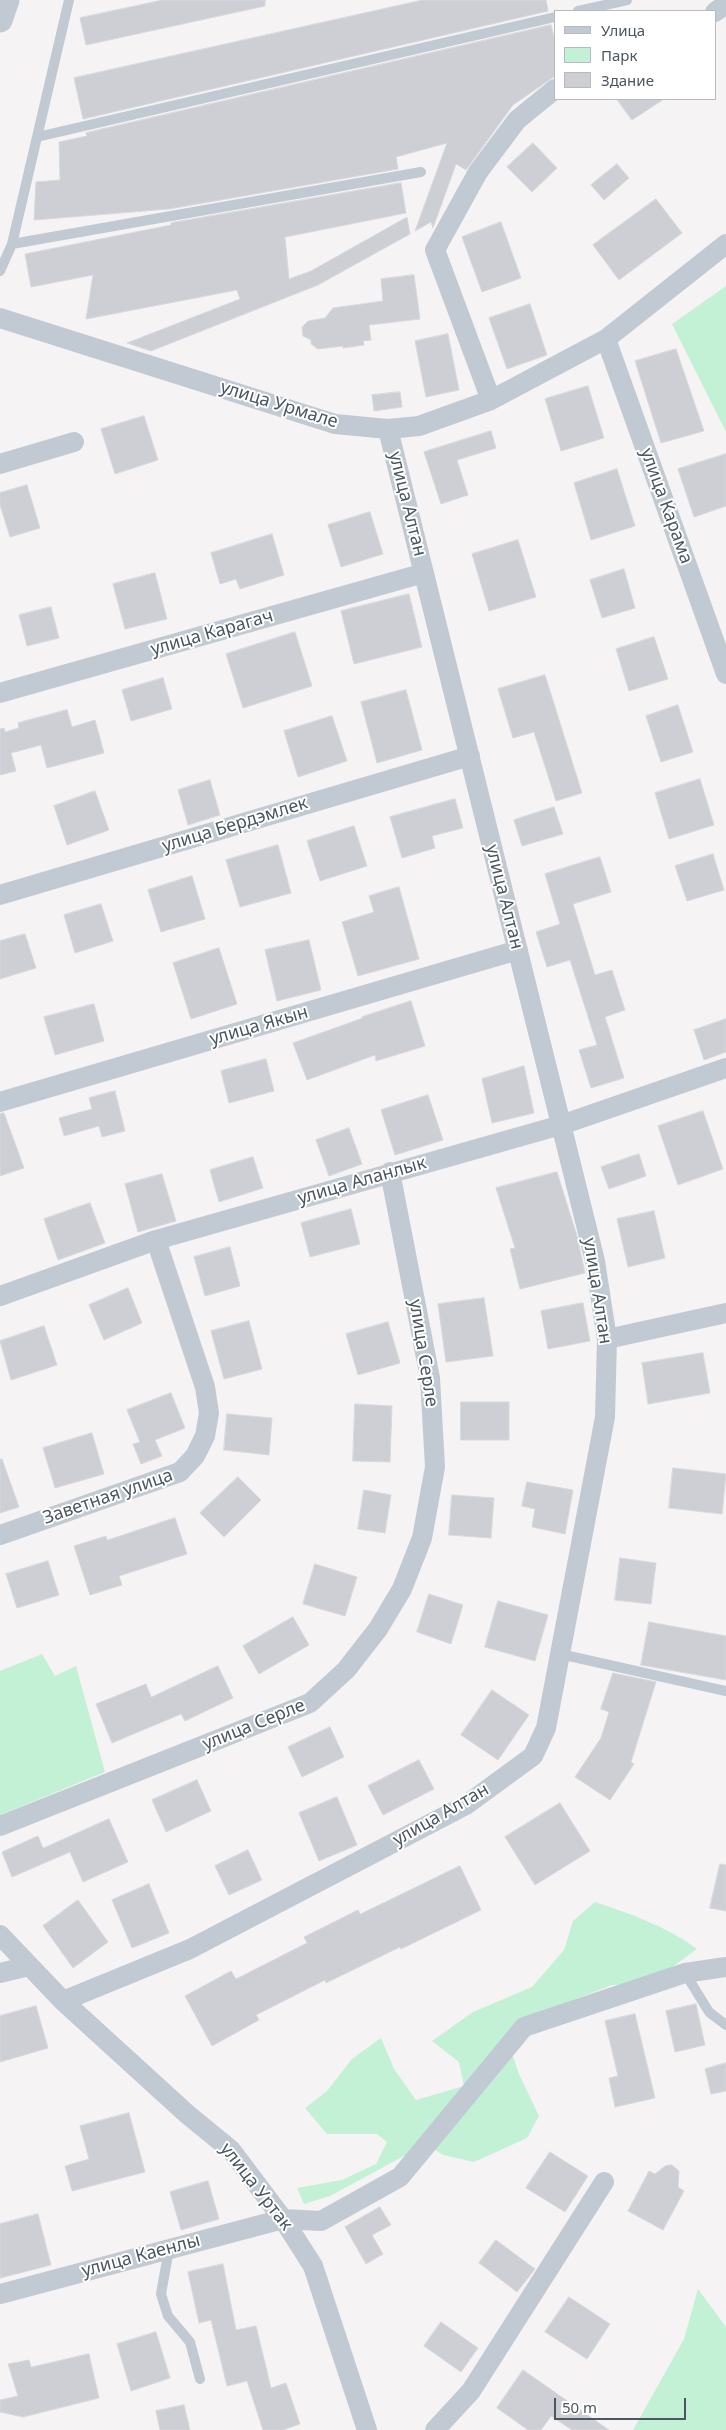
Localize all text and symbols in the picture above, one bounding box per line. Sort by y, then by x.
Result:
legend [554,10,716,100]
text: Улица [601,20,645,40]
text: Парк [601,45,637,65]
text: Здание [601,70,654,90]
street label: улица Урмале [218,377,340,433]
street label: улица Карама [635,445,697,567]
street label: улица Алтан [384,449,430,559]
street label: улица Карагач [148,605,276,661]
street label: улица Бердэмлек [160,793,310,857]
street label: улица Алтан [481,842,527,952]
street label: улица Якын [207,1002,311,1050]
street label: улица Аланлык [295,1152,429,1210]
street label: улица Алтан [578,1236,616,1346]
street label: улица Серле [404,1298,442,1408]
street label: Заветная улица [40,1465,176,1529]
street label: улица Серле [200,1695,308,1755]
street label: улица Алтан [389,1779,493,1851]
street label: улица Уртак [215,2139,297,2235]
street label: улица Каенлы [79,2230,203,2282]
scale bar [556,2388,688,2420]
text: 50 m [562,2397,597,2417]

